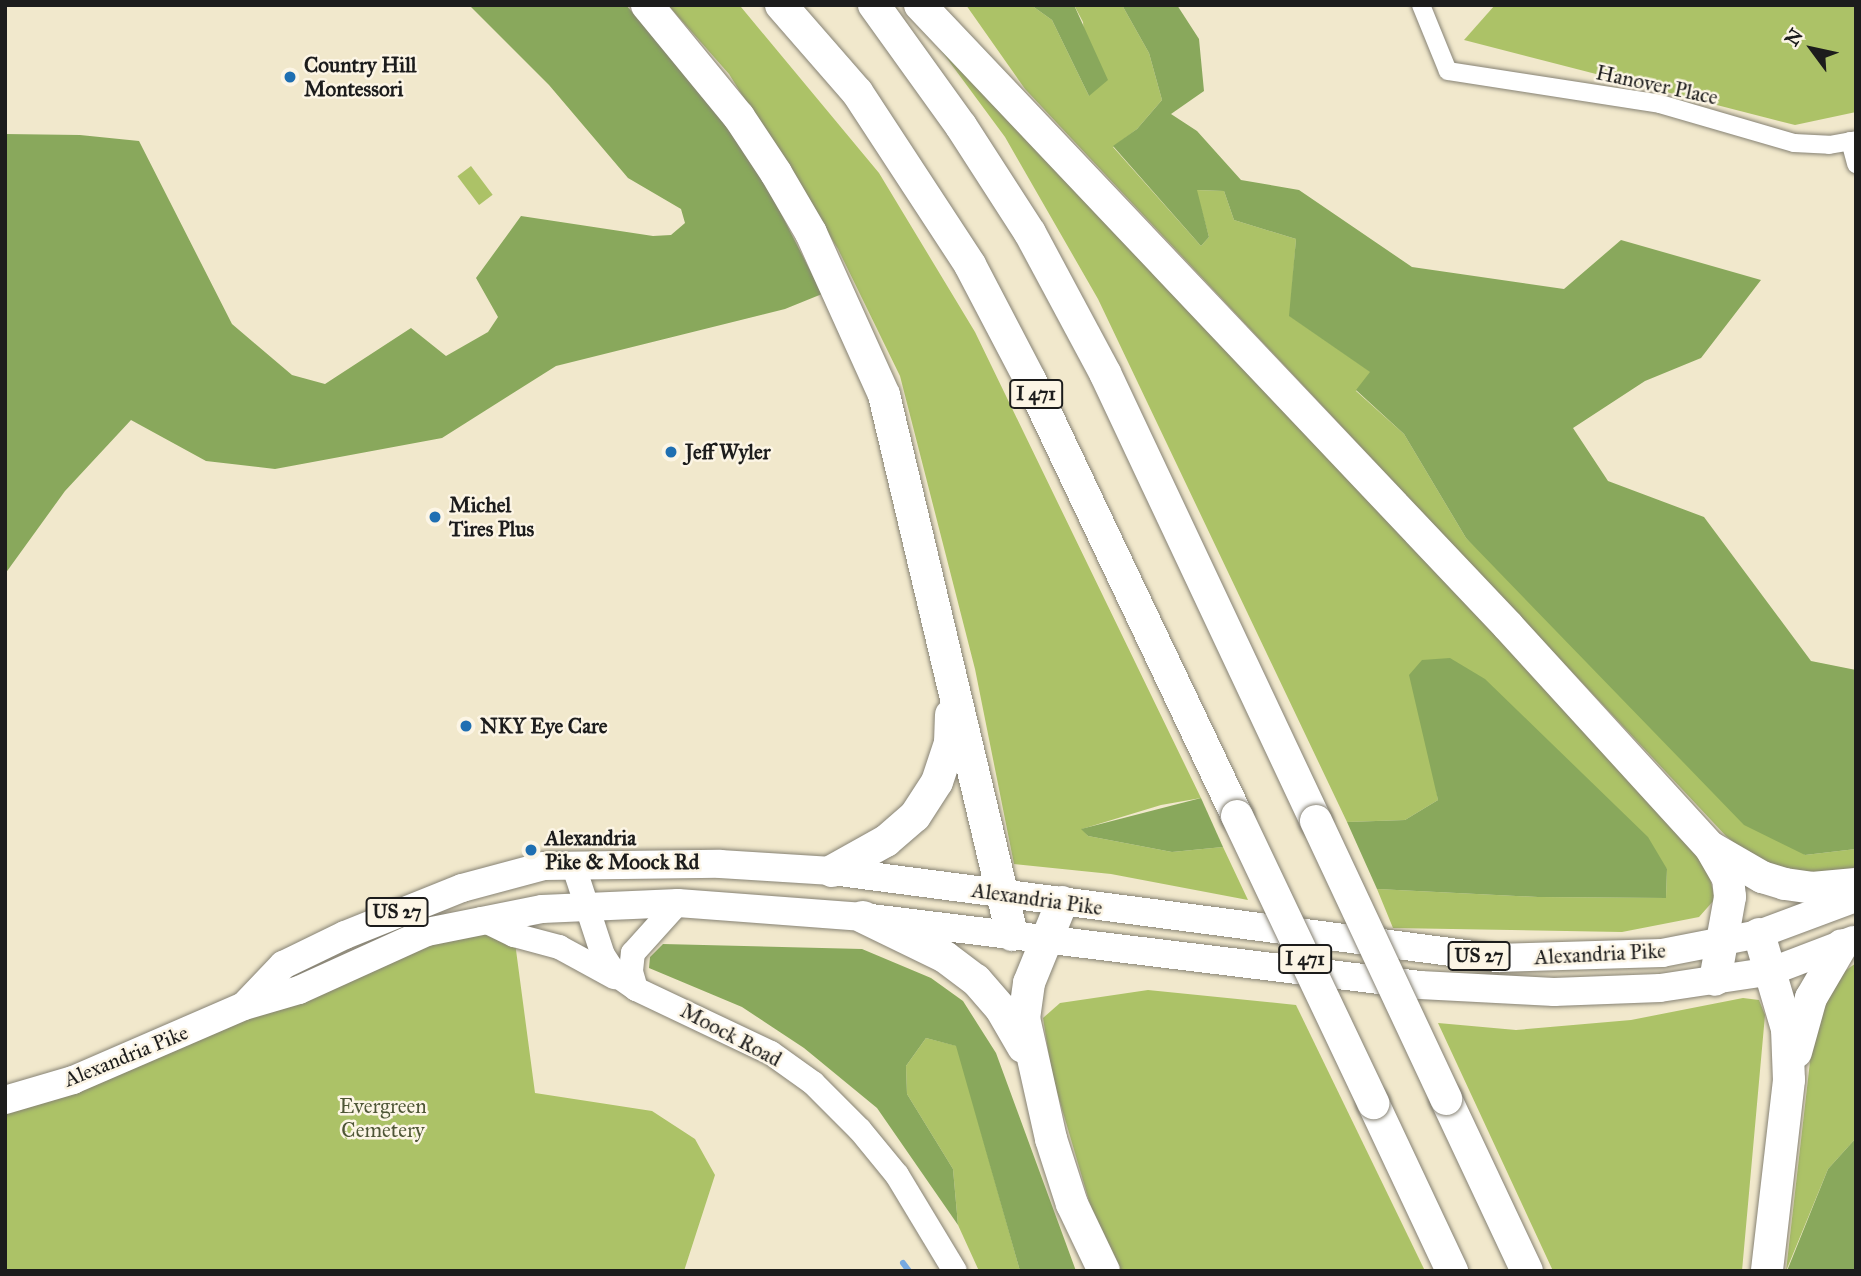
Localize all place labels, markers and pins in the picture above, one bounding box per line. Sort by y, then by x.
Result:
place label: Country Hill Montessori [304,52,416,102]
marker: Country Hill Montessori [282,69,298,85]
place label: Jeff Wyler [685,439,771,465]
marker: Jeff Wyler [663,444,679,460]
place label: Michel Tires Plus [449,492,534,542]
marker: Michel Tires Plus [427,509,443,525]
place label: NKY Eye Care [480,713,607,739]
marker: NKY Eye Care [458,718,474,734]
place label: Alexandria Pike & Moock Rd [545,825,699,875]
marker: Alexandria Pike & Moock Rd [523,842,539,858]

